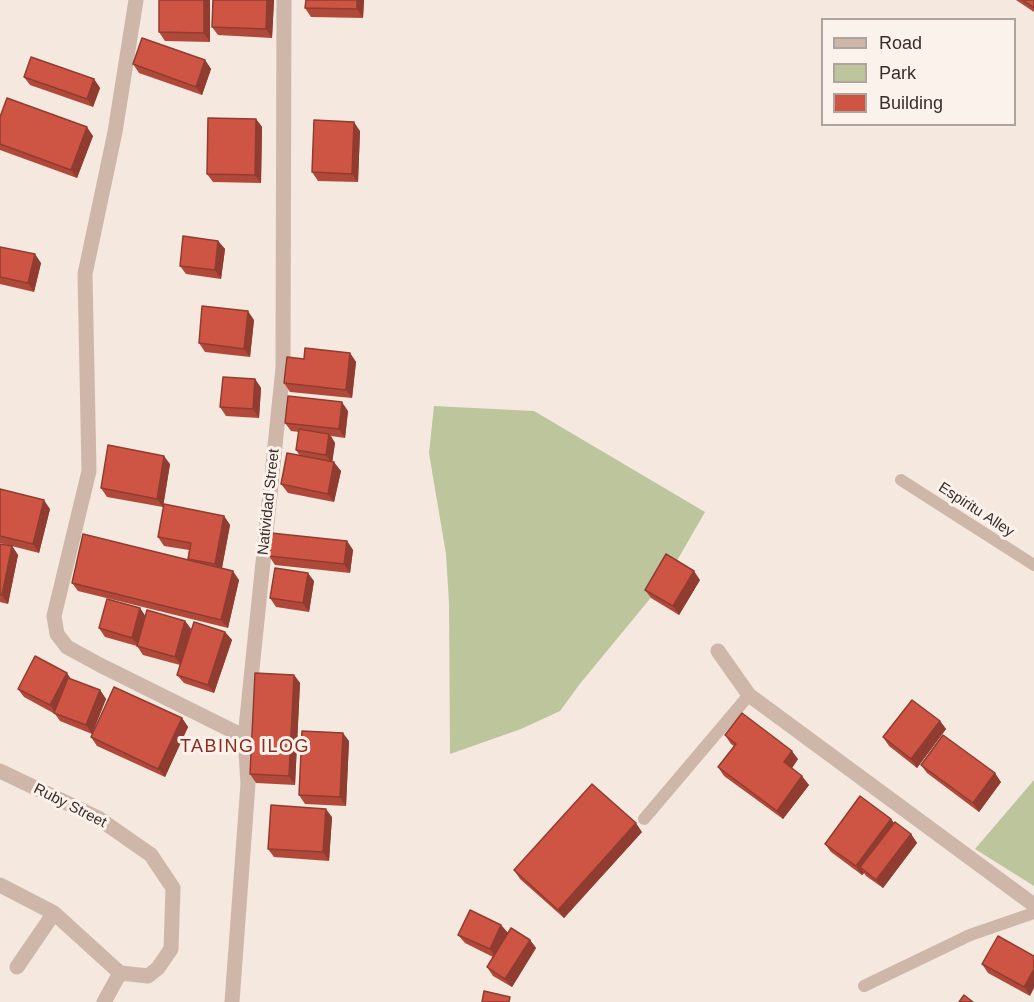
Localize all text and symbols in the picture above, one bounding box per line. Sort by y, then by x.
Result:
legend [821,18,1016,126]
text: Road [879,33,922,53]
text: Park [879,63,916,83]
text: Building [879,93,943,113]
street label: Natividad Street [254,448,284,556]
street label: Espiritu Alley [935,479,1017,541]
district label: TABING ILOG [180,736,310,758]
street label: Ruby Street [31,780,109,832]

